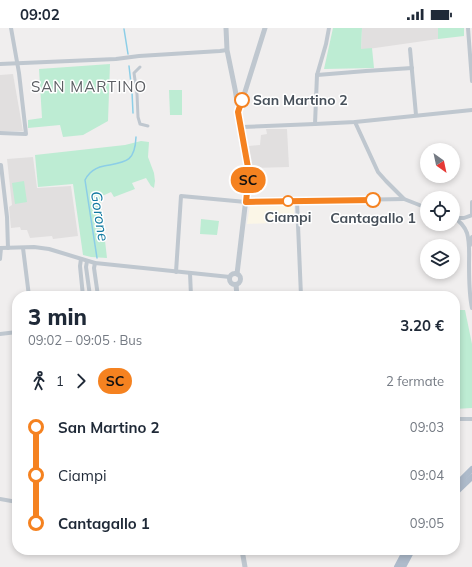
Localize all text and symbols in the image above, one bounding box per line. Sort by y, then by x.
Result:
text: 09:02 [20,5,60,24]
district label: SAN MARTINO [31,77,147,96]
place label: San Martino 2 [253,91,348,109]
marker: San Martino 2 [234,92,250,108]
north arrow [420,143,460,183]
map controls [420,143,460,279]
line badge: SC [230,167,266,193]
text: SC [239,171,257,189]
water label: Gorone [87,190,113,242]
button: locate [420,191,460,231]
marker: Cantagallo 1 [365,192,381,208]
marker: Ciampi [282,195,294,207]
place label: Ciampi [265,208,311,226]
place label: Cantagallo 1 [330,209,416,227]
button: layers [420,239,460,279]
text: 3 min [28,303,87,331]
text: 3.20 € [400,316,444,335]
text: 09:02 – 09:05 · Bus [28,332,142,348]
icon: walk [28,370,50,392]
icon: forward [70,370,92,392]
text: SC [106,372,124,390]
text: 1 [56,373,64,389]
text: 2 fermate [386,373,444,389]
text: San Martino 2 [58,418,159,437]
text: 09:03 [410,419,444,435]
text: Ciampi [58,466,107,485]
text: 09:04 [410,467,444,483]
text: Cantagallo 1 [58,514,150,533]
text: 09:05 [410,515,444,531]

